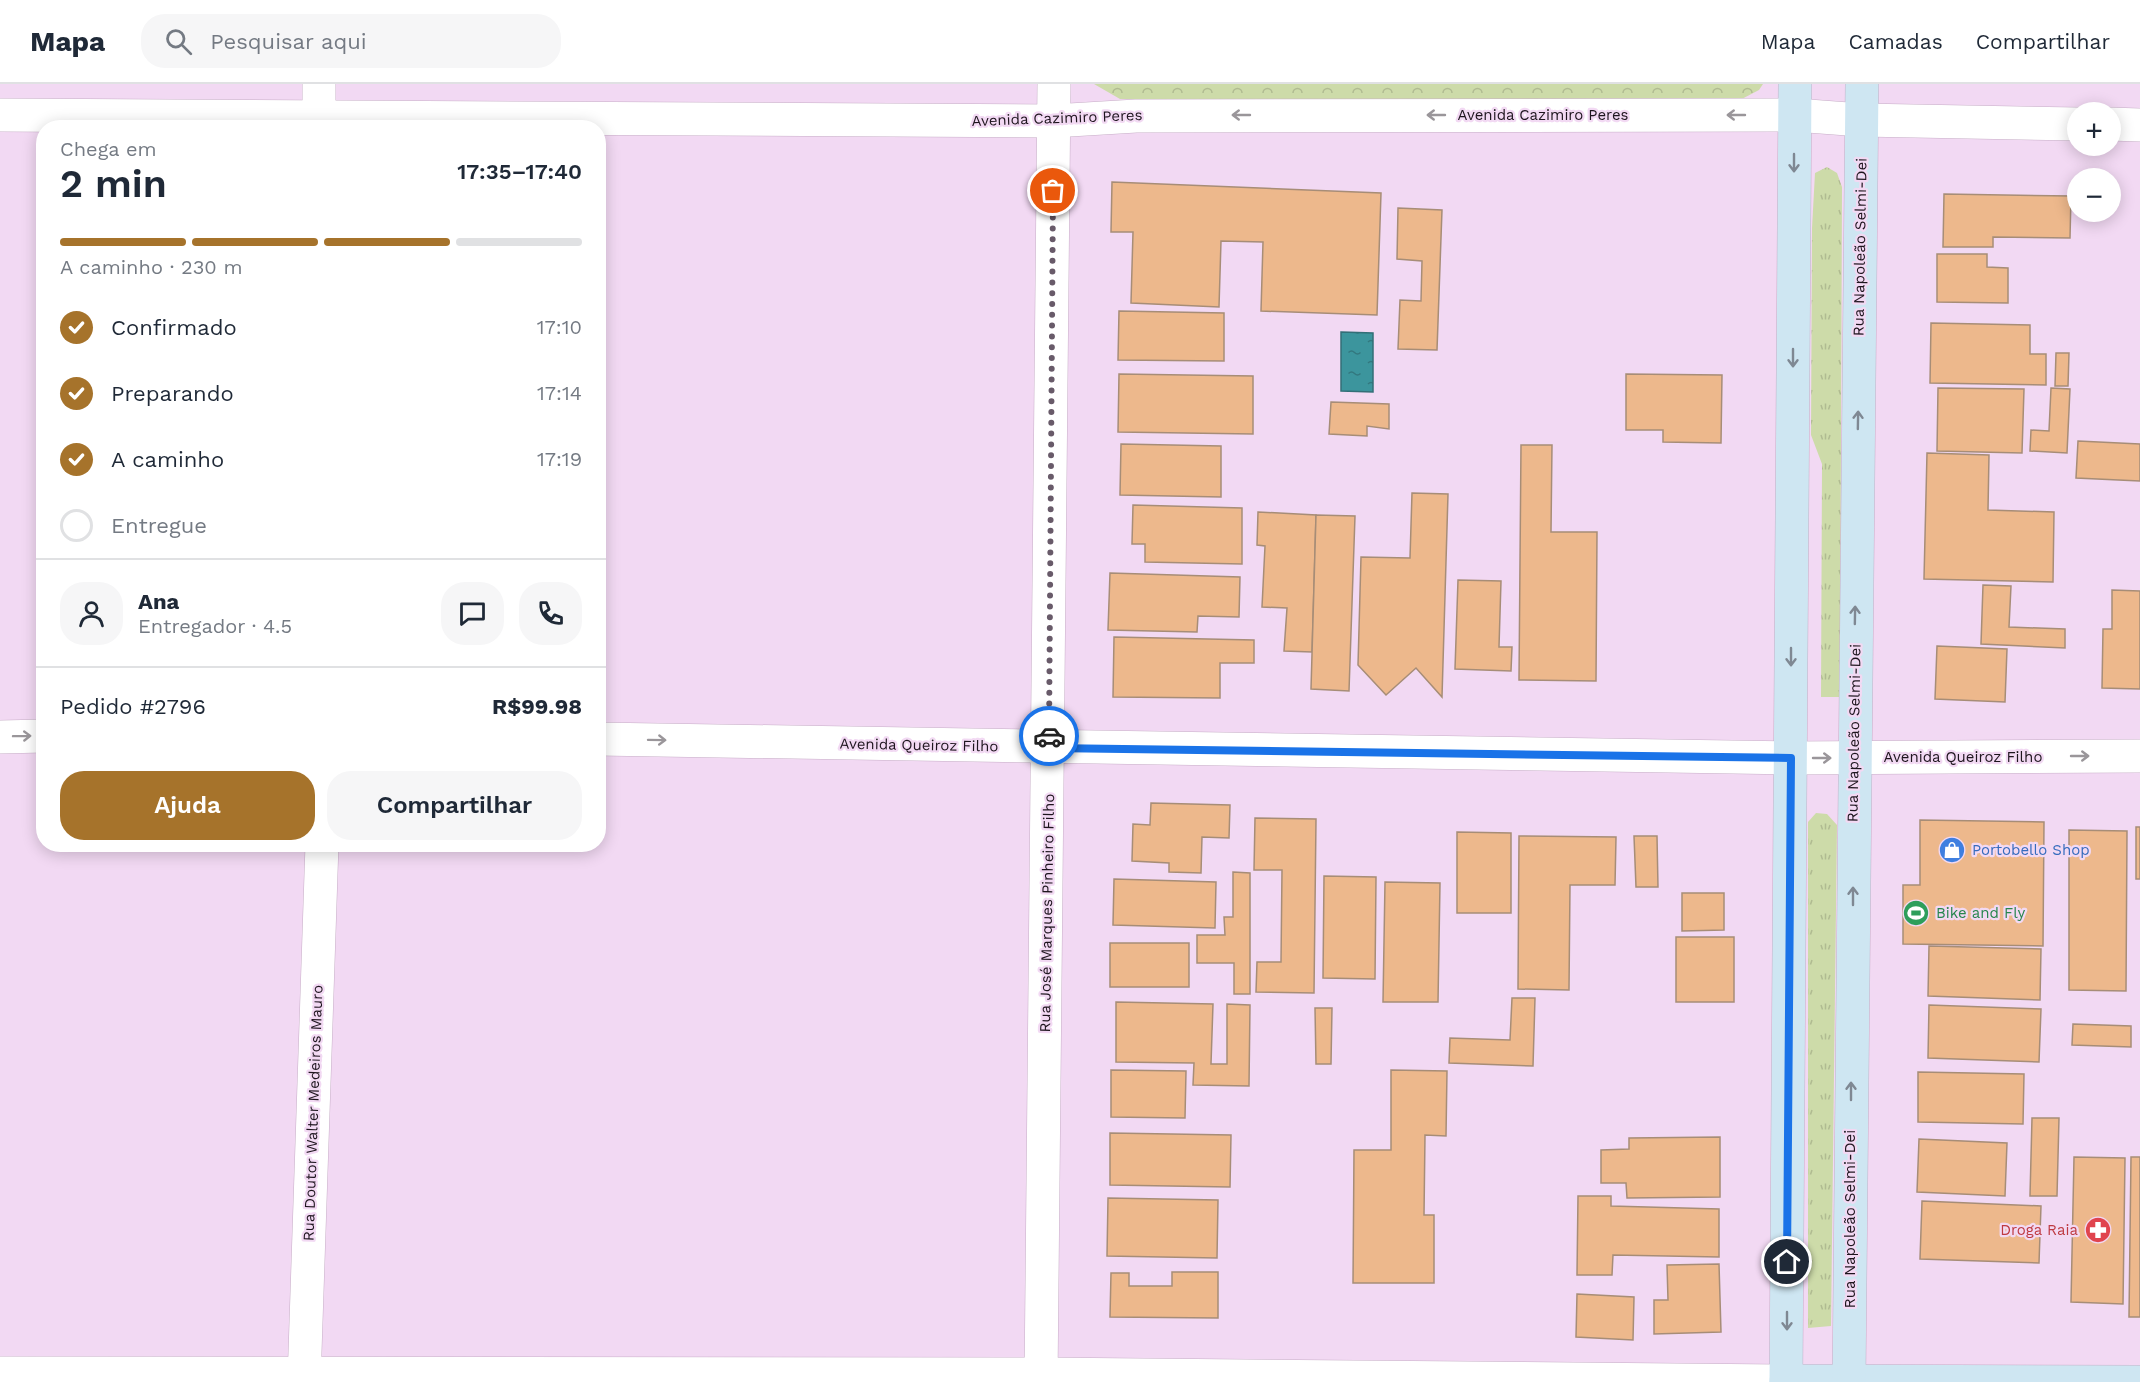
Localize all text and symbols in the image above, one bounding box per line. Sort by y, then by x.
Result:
search box [141,14,561,68]
text: Mapa [30,25,105,58]
icon: search [162,25,195,58]
text: Pesquisar aqui [210,29,367,54]
text: Mapa [1761,29,1815,54]
text: Camadas [1848,29,1943,54]
text: Compartilhar [1976,29,2110,54]
map controls [2067,102,2121,222]
button: + [2067,102,2121,156]
street label: Avenida Cazimiro Peres [971,106,1143,130]
street label: Avenida Cazimiro Peres [1458,106,1629,124]
one-way arrow [1232,109,1252,121]
one-way arrow [1427,109,1447,121]
one-way arrow [1727,109,1747,121]
text: Chega em [60,137,157,161]
one-way arrow [1788,153,1800,173]
street label: Rua Napoleão Selmi-Dei [1849,158,1871,336]
text: 17:35–17:40 [457,159,582,184]
text: 2 min [60,161,167,206]
pin [1027,165,1078,216]
button: − [2067,168,2121,222]
icon: bag [1036,174,1069,207]
text: A caminho · 230 m [60,255,243,279]
icon: check [60,311,93,344]
text: Confirmado [111,315,237,340]
text: 17:10 [537,315,582,339]
one-way arrow [1787,348,1799,368]
icon: check [60,377,93,410]
text: Preparando [111,381,234,406]
text: 17:14 [537,381,582,405]
one-way arrow [1852,411,1864,431]
icon: check [60,443,93,476]
text: A caminho [111,447,224,472]
text: 17:19 [537,447,582,471]
text: Entregue [111,513,207,538]
button: person [60,582,123,645]
button: chat [441,582,504,645]
button: phone [519,582,582,645]
text: Ana [138,589,179,614]
one-way arrow [1850,606,1861,626]
text: Entregador · 4.5 [138,614,292,638]
street label: Rua Napoleão Selmi-Dei [1843,644,1865,822]
one-way arrow [1785,646,1797,666]
text: Pedido #2796 [60,694,206,719]
text: R$99.98 [492,694,582,719]
courier [1019,706,1079,766]
icon: car [1033,720,1066,753]
one-way arrow [11,731,31,742]
one-way arrow [646,734,666,746]
street label: Avenida Queiroz Filho [839,735,999,755]
street label: Avenida Queiroz Filho [1884,748,2042,766]
one-way arrow [2070,750,2090,762]
one-way arrow [1812,752,1832,764]
button: Ajuda [60,771,315,840]
button: Compartilhar [327,771,582,840]
street label: Rua José Marques Pinheiro Filho [1036,793,1058,1033]
shop icon: Portobello Shop [1937,835,1967,865]
place label: Portobello Shop [1972,841,2090,859]
one-way arrow [1847,887,1859,907]
sports icon: Bike and Fly [1901,898,1931,928]
place label: Bike and Fly [1936,904,2025,922]
street label: Rua Doutor Walter Medeiros Mauro [300,985,326,1241]
one-way arrow [1845,1082,1857,1102]
street label: Rua Napoleão Selmi-Dei [1841,1130,1859,1308]
pharmacy icon: Droga Raia [2083,1215,2113,1245]
place label: Droga Raia [2000,1221,2079,1239]
pin [1761,1236,1812,1287]
icon: home [1770,1245,1803,1278]
one-way arrow [1781,1310,1793,1330]

